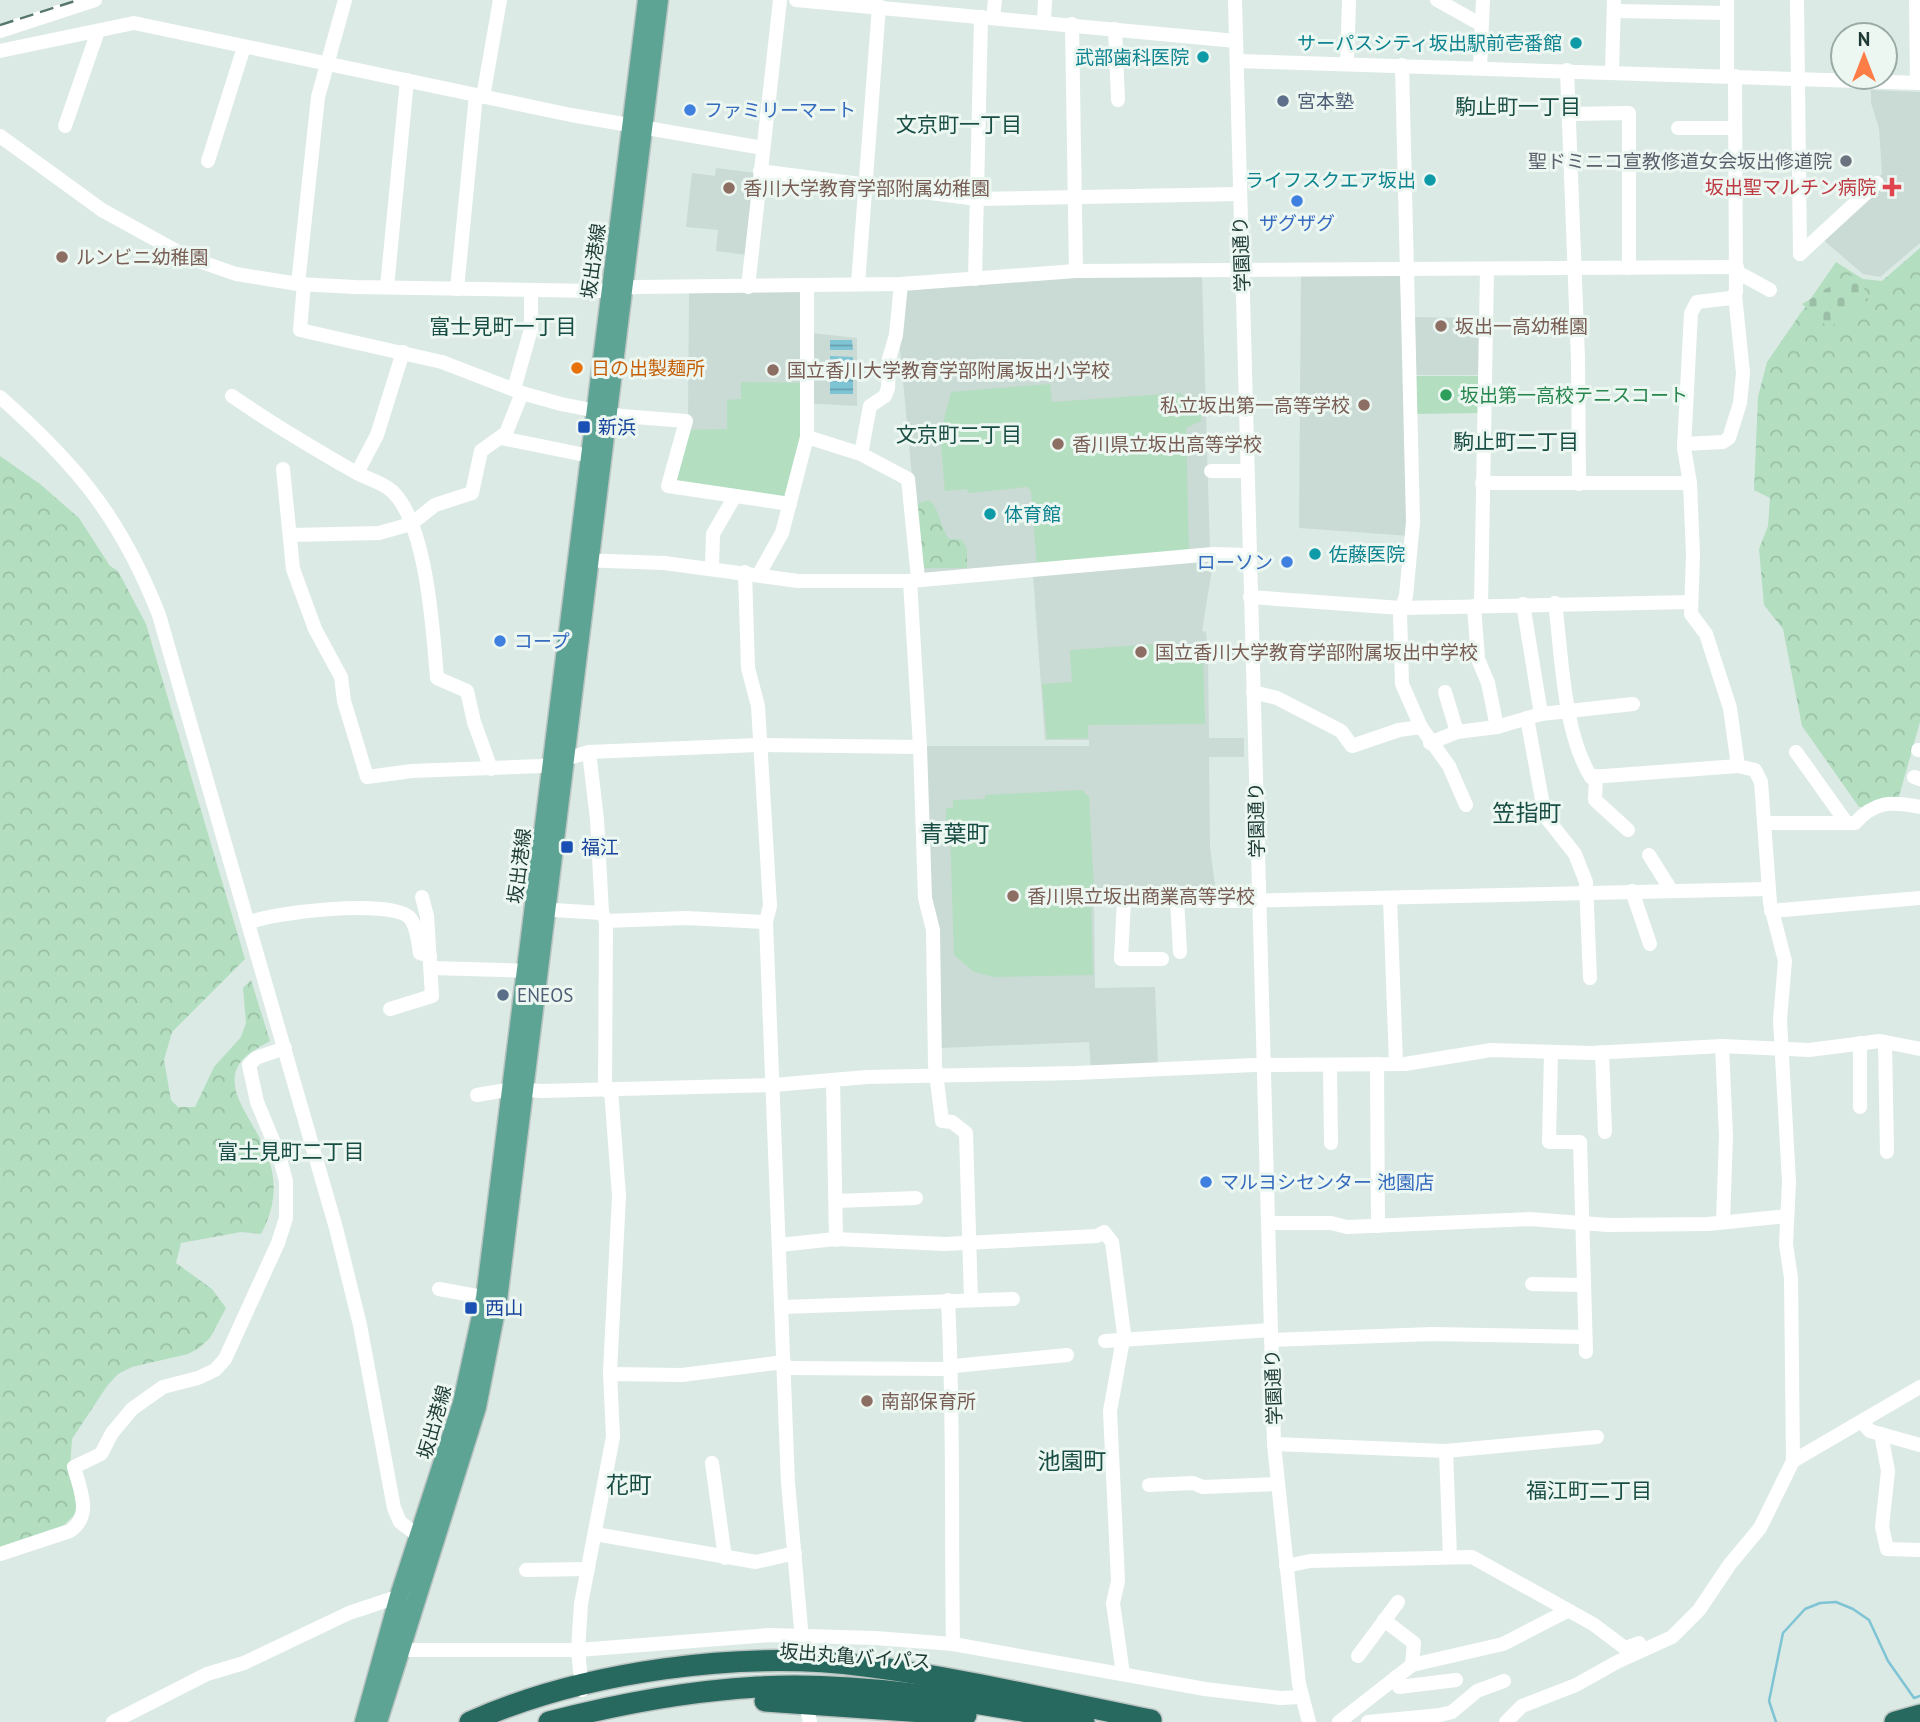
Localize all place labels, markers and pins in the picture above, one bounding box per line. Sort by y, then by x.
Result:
place label: サーパスシティ坂出駅前壱番館 [1297,31,1562,55]
marker: サーパスシティ坂出駅前壱番館 [1568,35,1584,51]
place label: 武部歯科医院 [1075,45,1189,69]
marker: 武部歯科医院 [1195,49,1211,65]
place label: 宮本塾 [1297,89,1354,113]
marker: 宮本塾 [1275,93,1291,109]
place label: ファミリーマート [704,98,856,122]
marker: ファミリーマート [682,102,698,118]
place label: 聖ドミニコ宣教修道女会坂出修道院 [1528,149,1832,173]
marker: 聖ドミニコ宣教修道女会坂出修道院 [1838,153,1854,169]
place label: ライフスクエア坂出 [1245,168,1416,192]
marker: ライフスクエア坂出 [1422,172,1438,188]
place label: 坂出聖マルチン病院 [1705,175,1876,199]
place label: 香川大学教育学部附属幼稚園 [743,176,990,200]
marker: 坂出聖マルチン病院 [1882,177,1902,197]
marker: 香川大学教育学部附属幼稚園 [721,180,737,196]
marker: ザグザグ [1289,193,1305,209]
place label: ザグザグ [1259,211,1335,235]
place label: ルンビニ幼稚園 [76,245,209,269]
marker: ルンビニ幼稚園 [54,249,70,265]
place label: 坂出一高幼稚園 [1455,314,1588,338]
marker: 坂出一高幼稚園 [1433,318,1449,334]
place label: 日の出製麺所 [591,356,705,380]
place label: 国立香川大学教育学部附属坂出小学校 [787,358,1110,382]
marker: 日の出製麺所 [569,360,585,376]
marker: 国立香川大学教育学部附属坂出小学校 [765,362,781,378]
place label: 坂出第一高校テニスコート [1460,383,1688,407]
marker: 坂出第一高校テニスコート [1438,387,1454,403]
place label: 私立坂出第一高等学校 [1160,393,1350,417]
marker: 私立坂出第一高等学校 [1356,397,1372,413]
place label: 新浜 [598,415,636,439]
marker: 新浜 [576,419,592,435]
place label: 香川県立坂出高等学校 [1072,432,1262,456]
marker: 香川県立坂出高等学校 [1050,436,1066,452]
place label: 体育館 [1004,502,1061,526]
marker: 体育館 [982,506,998,522]
place label: 佐藤医院 [1329,542,1405,566]
marker: 佐藤医院 [1307,546,1323,562]
place label: ローソン [1197,550,1273,574]
marker: ローソン [1279,554,1295,570]
place label: コープ [514,629,570,653]
marker: コープ [492,633,508,649]
place label: 国立香川大学教育学部附属坂出中学校 [1155,640,1478,664]
marker: 国立香川大学教育学部附属坂出中学校 [1133,644,1149,660]
place label: 福江 [581,835,619,859]
marker: 福江 [559,839,575,855]
place label: 香川県立坂出商業高等学校 [1027,884,1255,908]
marker: 香川県立坂出商業高等学校 [1005,888,1021,904]
place label: ENEOS [517,983,573,1007]
marker: ENEOS [495,987,511,1003]
place label: マルヨシセンター 池園店 [1220,1170,1434,1194]
marker: マルヨシセンター 池園店 [1198,1174,1214,1190]
place label: 西山 [485,1296,523,1320]
marker: 西山 [463,1300,479,1316]
place label: 南部保育所 [881,1389,976,1413]
marker: 南部保育所 [859,1393,875,1409]

